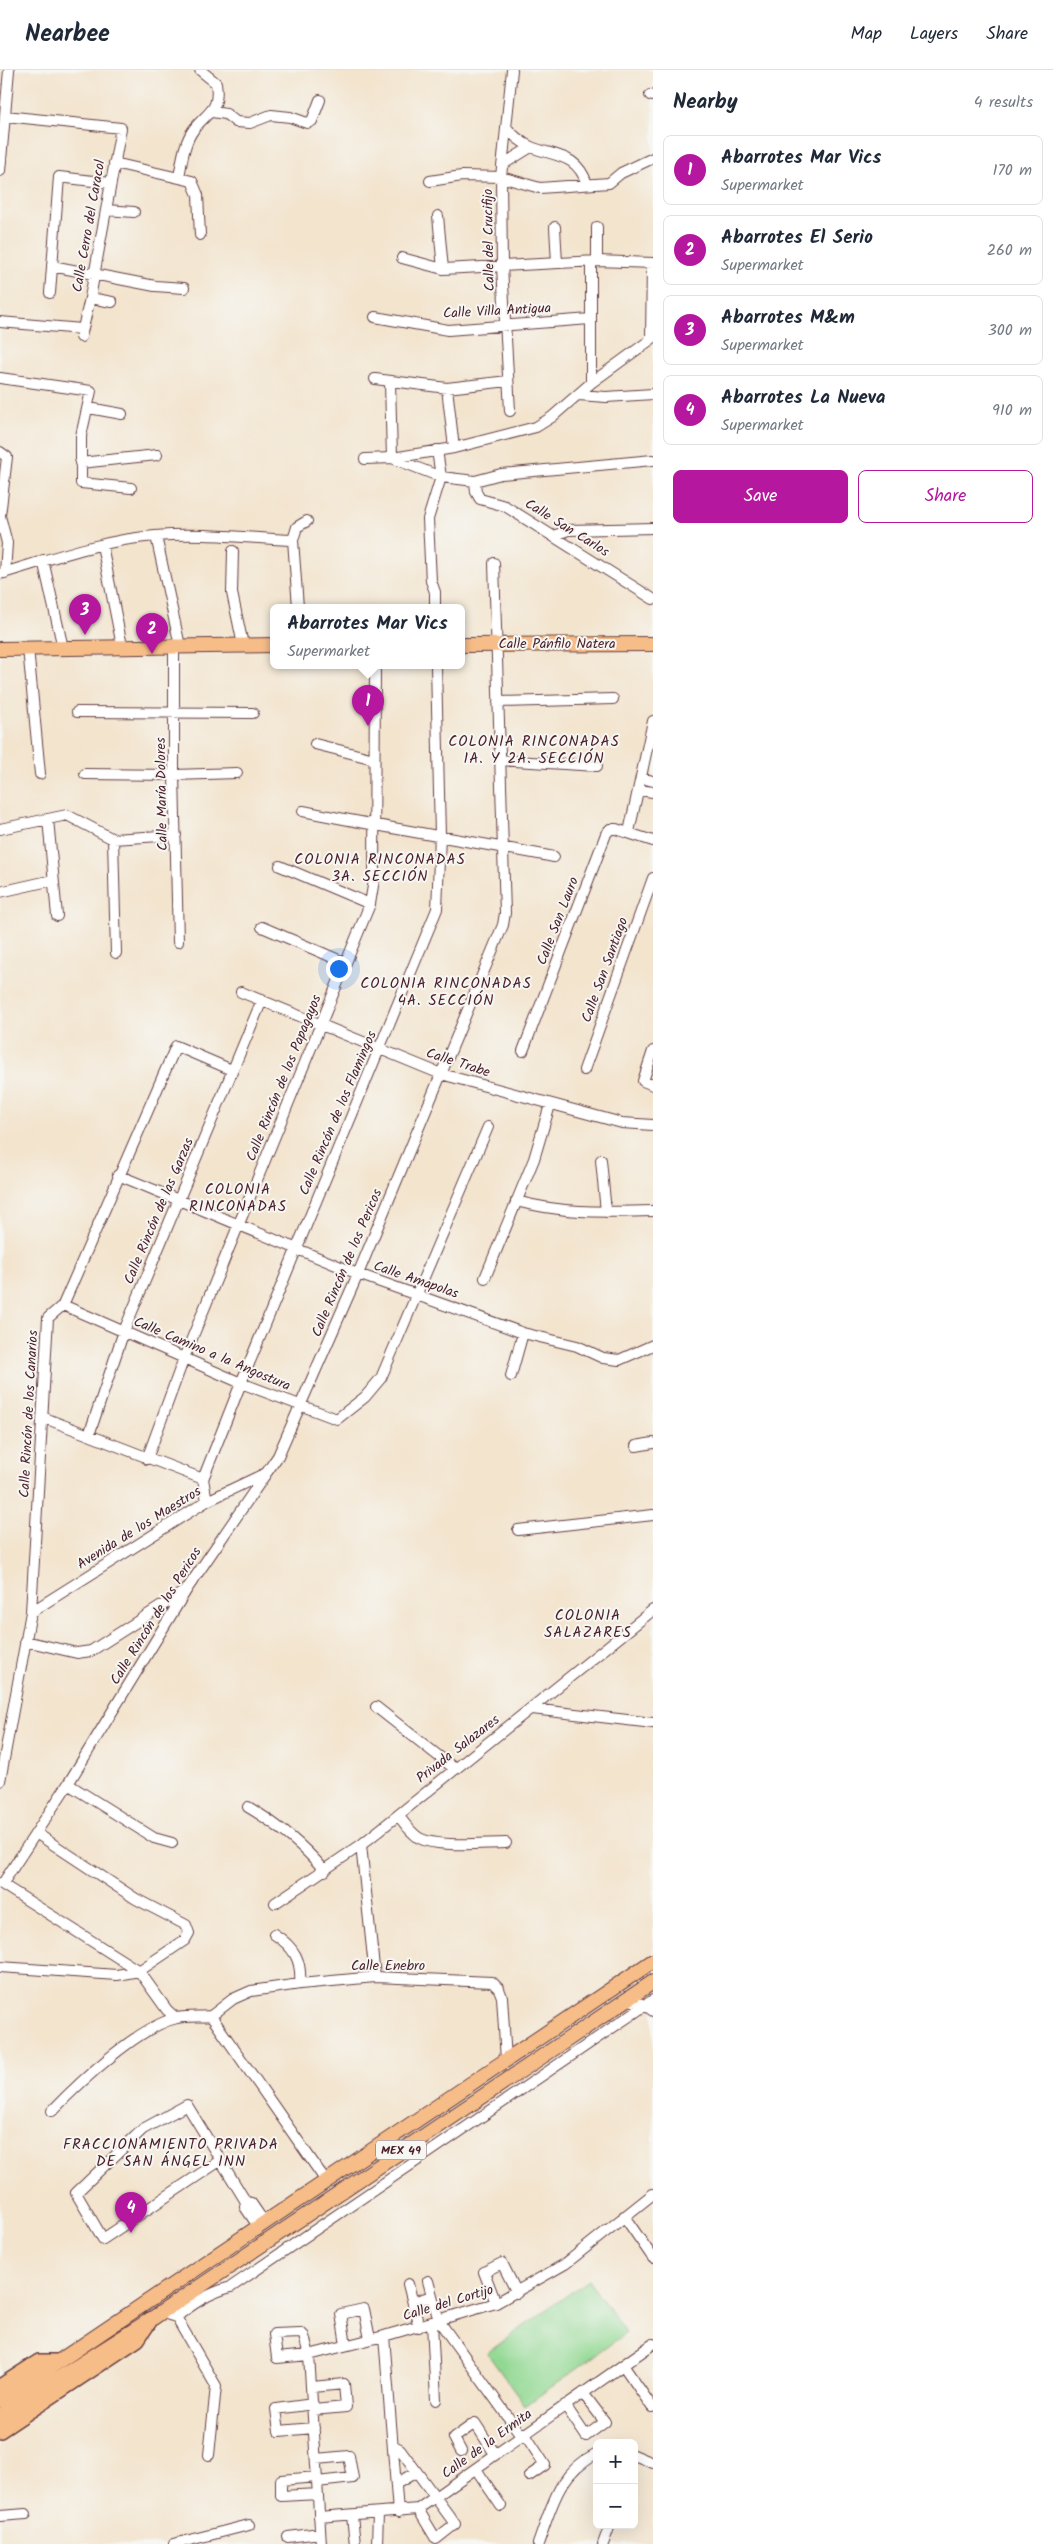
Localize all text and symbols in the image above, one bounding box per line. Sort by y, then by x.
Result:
text: Nearbee [25,15,110,54]
text: Map [851,20,882,49]
text: Layers [910,20,958,49]
text: Share [986,20,1028,49]
text: Nearby [673,86,738,119]
text: 4 results [974,90,1033,115]
text: Abarrotes Mar Vics [721,143,881,173]
street label: Calle Cerro del Caracol [67,157,112,294]
text: 1 [688,158,692,183]
text: 170 m [992,158,1032,183]
text: Supermarket [721,173,804,198]
street label: Calle del Crucifijo [477,188,501,292]
text: Abarrotes El Serio [721,223,873,253]
text: 2 [685,238,695,263]
text: 260 m [987,238,1032,263]
text: Supermarket [721,253,804,278]
street label: Calle Villa Antigua [442,297,552,325]
text: Abarrotes M&m [721,303,855,333]
text: 3 [686,318,694,343]
text: 300 m [988,318,1032,343]
text: Supermarket [721,333,804,358]
text: Abarrotes La Nueva [721,383,885,413]
text: 4 [686,398,694,423]
text: 910 m [992,398,1032,423]
text: Supermarket [721,413,804,438]
button: Save [673,470,848,523]
button: Share [858,470,1033,523]
street label: Calle San Carlos [520,493,614,563]
pin: 3 [69,594,101,635]
popup [270,604,465,669]
text: Abarrotes Mar Vics [287,609,448,639]
pin: 2 [136,613,168,654]
street label: Calle Pánfilo Natera [498,633,616,655]
text: Supermarket [287,639,370,664]
pin: 1 [352,685,384,726]
district label: COLONIA RINCONADAS 1A. Y 2A. SECCIÓN [448,730,620,771]
street label: Calle María Dolores [150,737,174,851]
district label: COLONIA RINCONADAS 3A. SECCIÓN [294,848,466,889]
street label: Calle San Lauro [531,874,585,968]
street label: Calle San Santiago [576,914,634,1026]
your location [326,956,352,982]
district label: COLONIA RINCONADAS 4A. SECCIÓN [360,972,532,1013]
street label: Calle Rincón de los Papagayos [240,991,328,1165]
street label: Calle Rincón de los Flamingos [293,1027,383,1199]
street label: Calle Trabe [423,1042,493,1084]
street label: Calle Rincón de las Garzas [118,1134,200,1288]
district label: COLONIA RINCONADAS [189,1178,287,1219]
street label: Calle Rincón de los Pericos [306,1185,388,1340]
street label: Calle Amapolas [370,1255,462,1305]
street label: Calle Camino a la Angostura [130,1311,294,1397]
street label: Calle Rincón de los Canarios [14,1330,44,1498]
street label: Avenida de los Maestros [72,1481,206,1575]
street label: Calle Rincón de los Pericos [105,1543,207,1689]
district label: COLONIA SALAZARES [544,1604,632,1645]
street label: Privada Salazares [412,1709,505,1789]
street label: Calle Enebro [351,1955,425,1977]
district label: FRACCIONAMIENTO PRIVADA DE SAN ÁNGEL INN [63,2133,279,2174]
road number: MEX 49 [376,2140,426,2160]
pin: 4 [115,2192,147,2233]
street label: Calle del Cortijo [400,2279,496,2327]
street label: Calle de la Ermita [437,2403,537,2485]
map controls [593,2439,638,2529]
button: + [593,2439,638,2484]
button: − [593,2484,638,2529]

